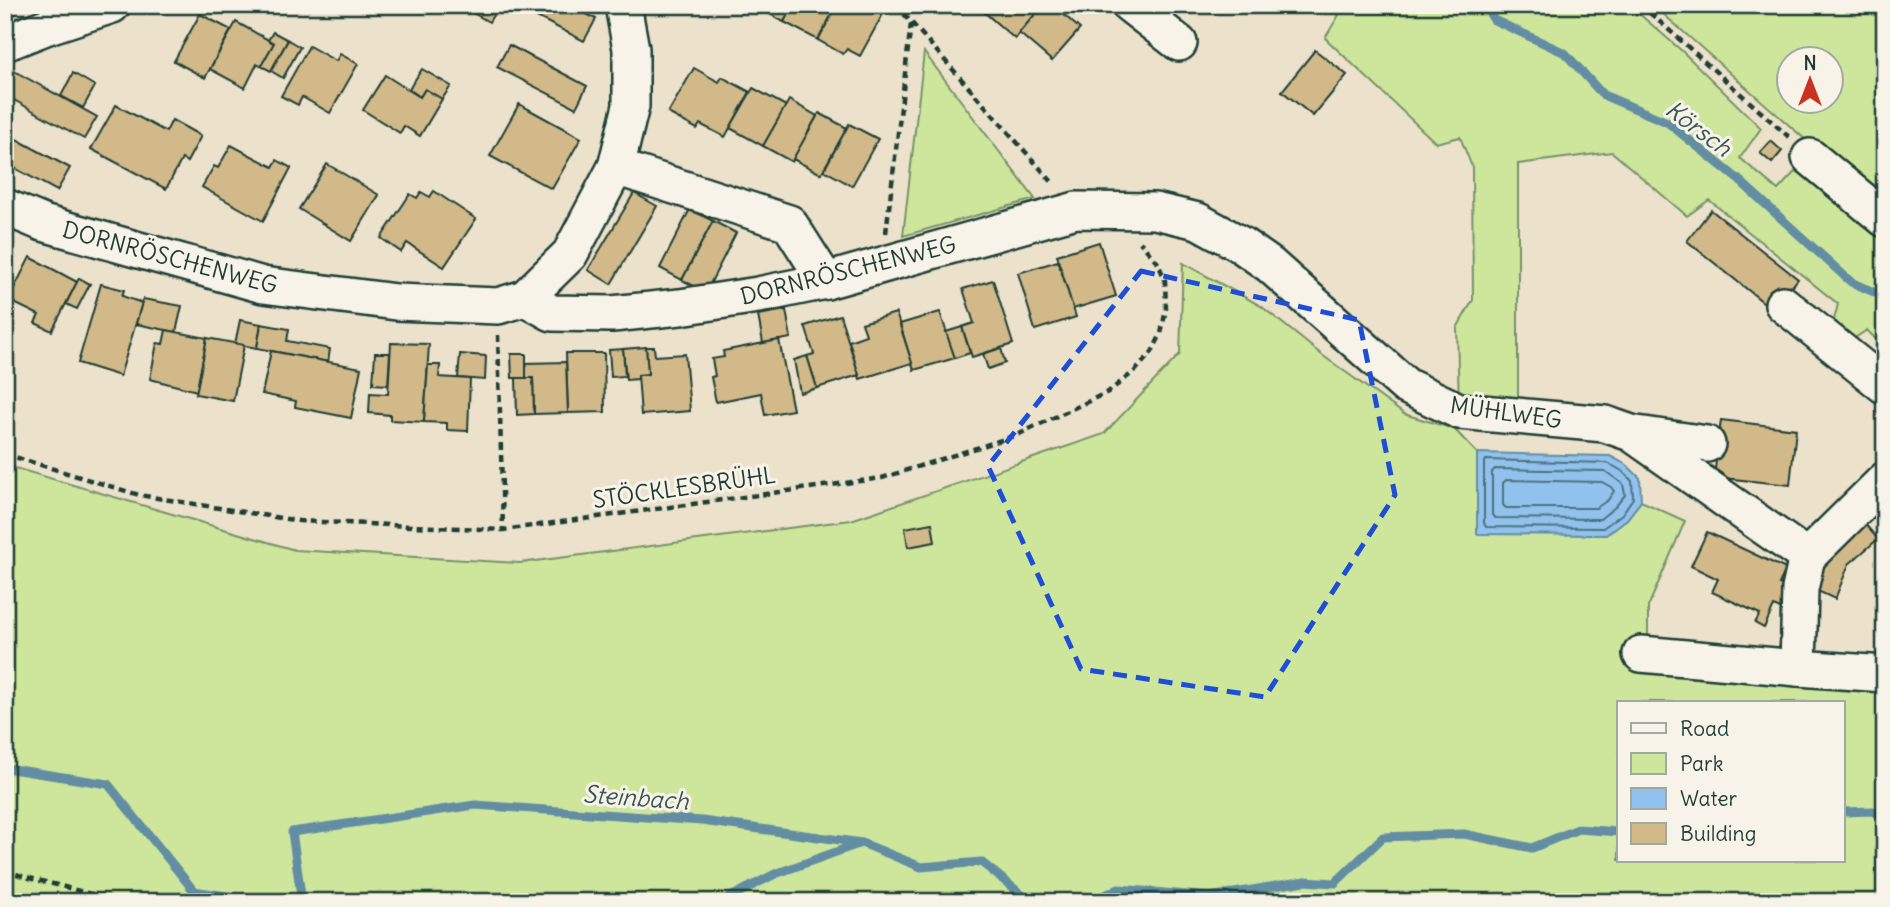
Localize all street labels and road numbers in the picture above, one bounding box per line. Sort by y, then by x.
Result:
street label: DORNRÖSCHENWEG [59,214,281,300]
street label: DORNRÖSCHENWEG [737,229,959,311]
street label: MÜHLWEG [1448,390,1564,434]
street label: STÖCKLESBRÜHL [591,460,777,514]

